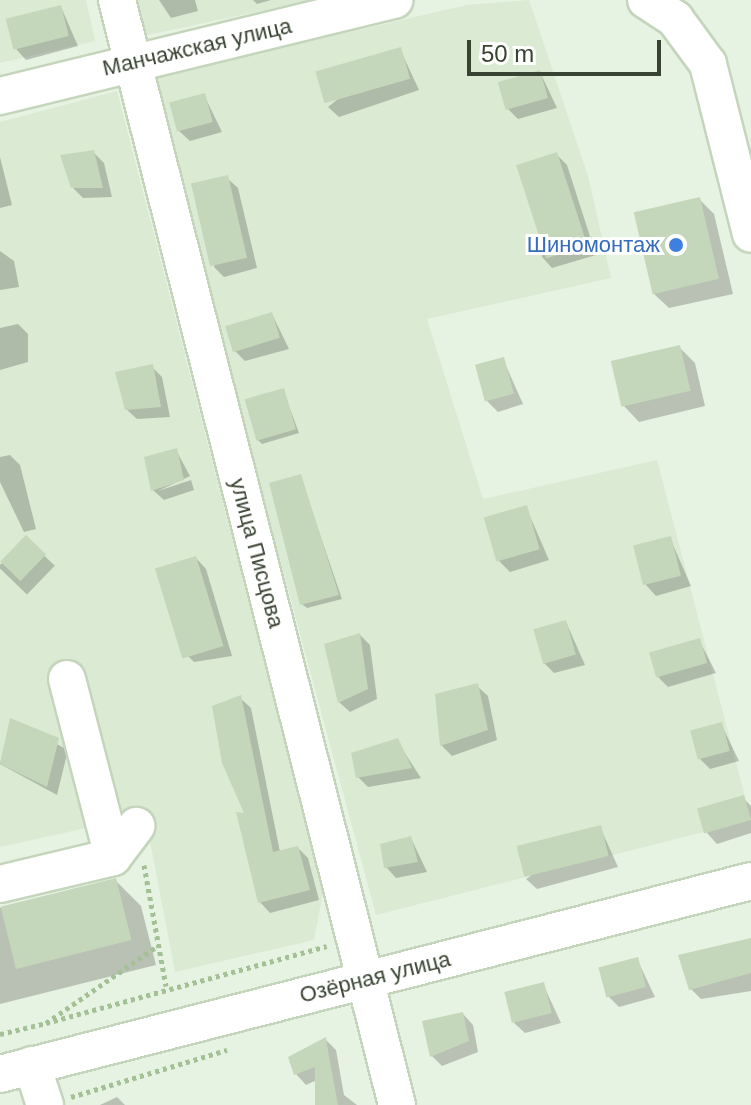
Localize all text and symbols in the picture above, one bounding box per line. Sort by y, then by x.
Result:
street label: Манчажская улица [100,12,294,82]
scale bar [471,24,665,74]
text: 50 m [481,40,534,67]
place label: Шиномонтаж [527,232,660,258]
marker: Шиномонтаж [667,236,685,254]
street label: улица Писцова [224,475,290,631]
street label: Озёрная улица [297,945,453,1009]

